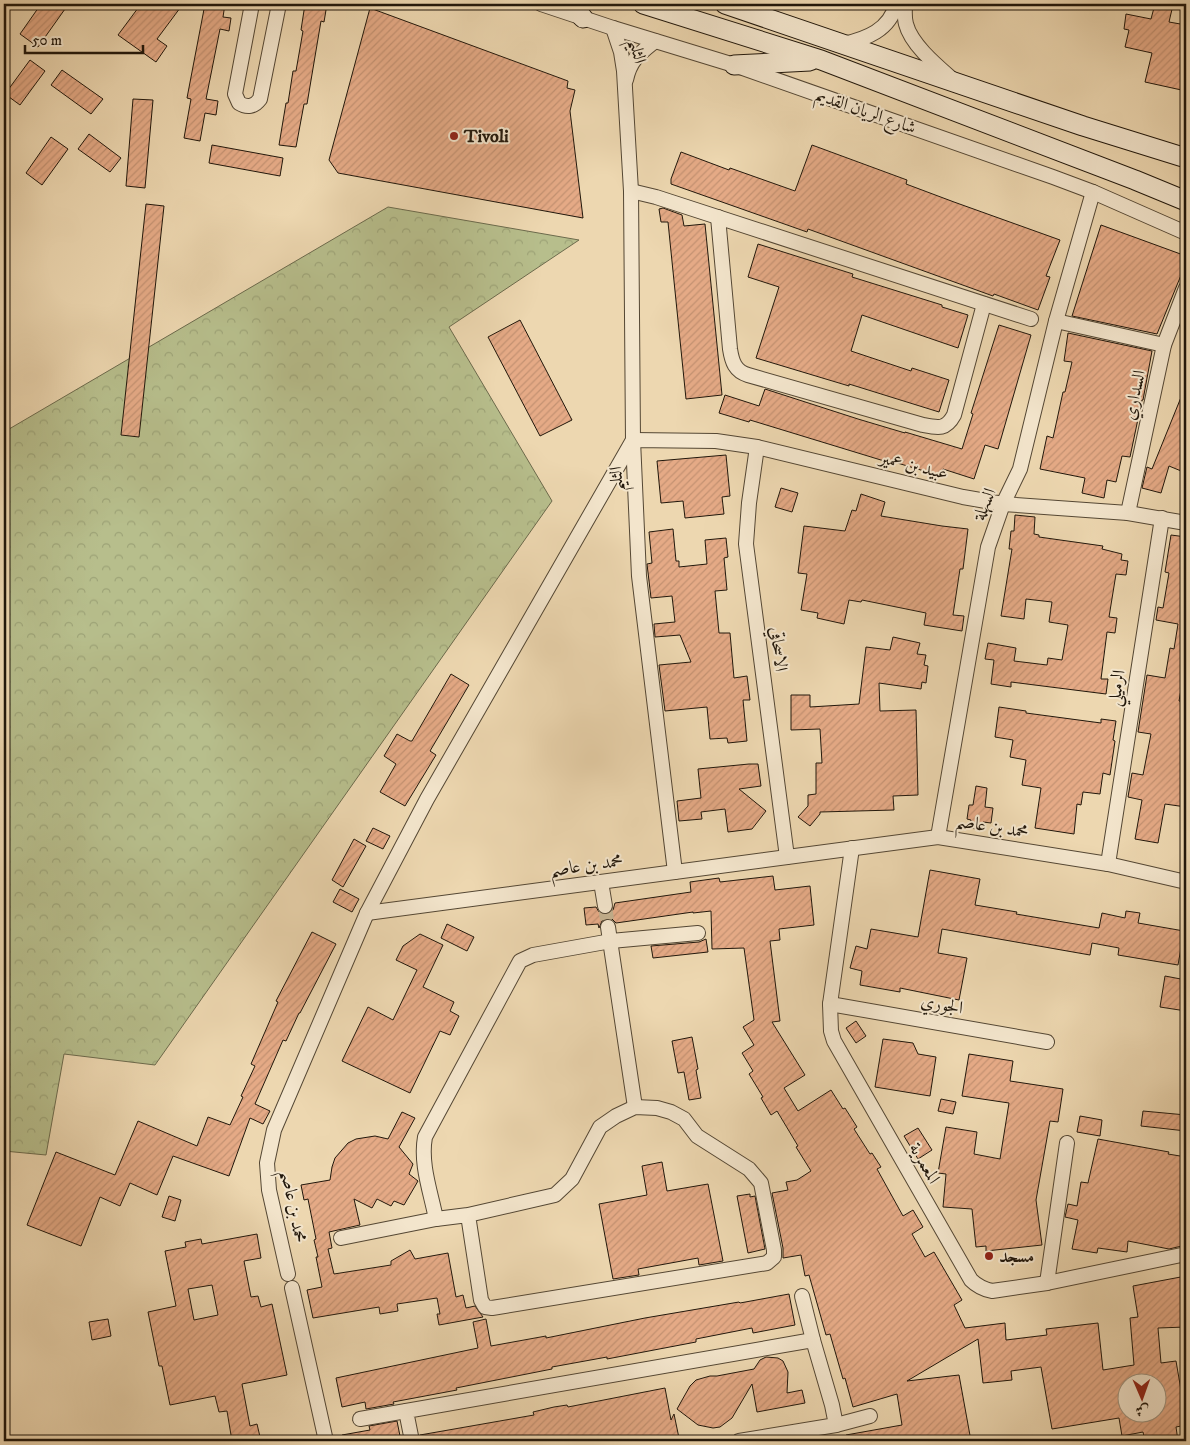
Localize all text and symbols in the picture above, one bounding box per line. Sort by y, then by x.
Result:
scale bar [25,22,142,54]
text: 50 m [32,31,62,50]
street label: الثليم [618,37,651,67]
street label: شارع الريان القديم [811,84,919,143]
place label: Tivoli [463,126,509,148]
marker: Tivoli [448,130,460,142]
street label: السداري [1119,368,1154,423]
street label: عبيد بن عمير [875,446,950,485]
street label: الثليم [605,465,635,492]
street label: السهلة [968,485,1001,525]
street label: الاسحاقي [761,625,792,673]
street label: الرميلي [1103,668,1136,709]
street label: محمد بن عاصم [953,810,1030,850]
street label: محمد بن عاصم [548,850,625,888]
street label: الجوري [919,990,965,1022]
street label: المعمرية [904,1139,945,1188]
street label: محمد بن عاصم [269,1168,311,1246]
place label: مسجد [999,1246,1034,1268]
marker: مسجد [983,1250,995,1262]
north arrow [1118,1372,1168,1422]
text: ش [1135,1401,1150,1419]

